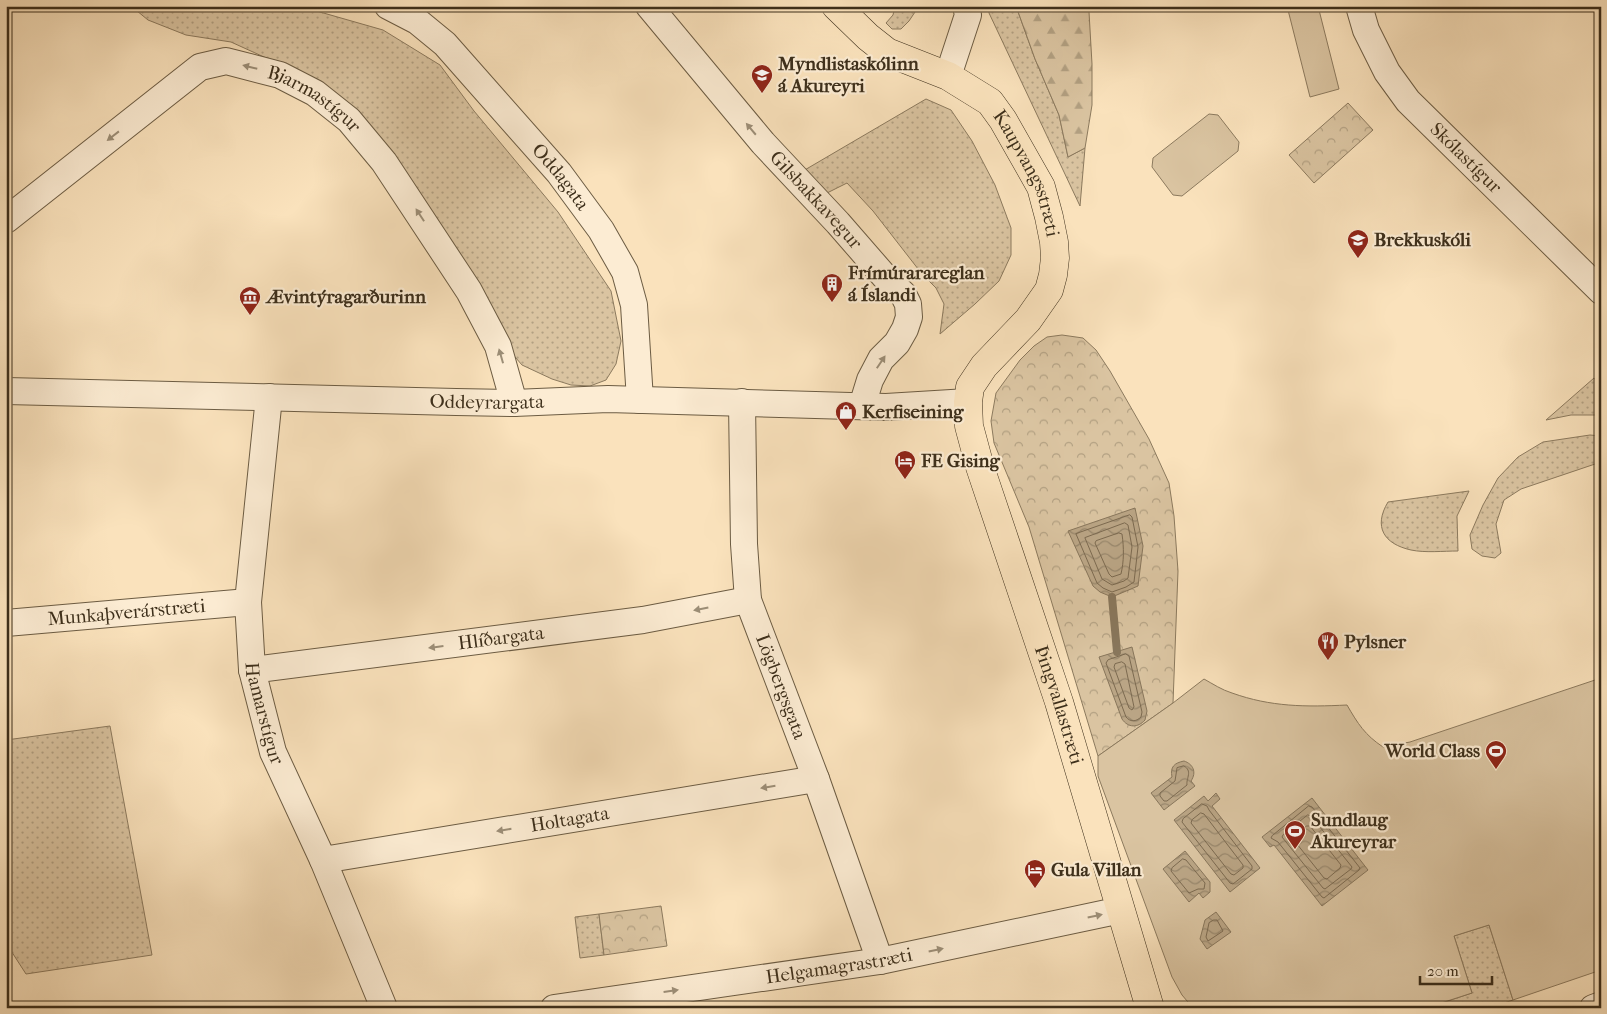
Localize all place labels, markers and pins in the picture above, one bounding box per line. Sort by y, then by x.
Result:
place label: Myndlistaskólinn á Akureyri [777,53,920,97]
school or university icon: Myndlistaskólinn á Akureyri [750,63,774,94]
school or university icon: Brekkuskóli [1346,228,1370,259]
place label: Brekkuskóli [1374,229,1471,251]
place label: Frímúrarareglan á Íslandi [847,262,986,306]
building icon: Frímúrarareglan á Íslandi [820,272,844,303]
museum icon: Ævintýragarðurinn [238,285,262,316]
place label: Ævintýragarðurinn [265,286,427,308]
shop icon: Kerfiseining [834,400,858,431]
place label: Kerfiseining [862,401,964,423]
hotel icon: FE Gising [893,449,917,480]
place label: FE Gising [920,450,1001,472]
restaurant icon: Pylsner [1316,630,1340,661]
place label: Pylsner [1344,631,1407,653]
sports icon: World Class [1484,739,1508,770]
place label: World Class [1384,740,1480,762]
place label: Sundlaug Akureyrar [1310,809,1397,853]
sports icon: Sundlaug Akureyrar [1283,819,1307,850]
hotel icon: Gula Villan [1023,858,1047,889]
place label: Gula Villan [1051,859,1143,881]

